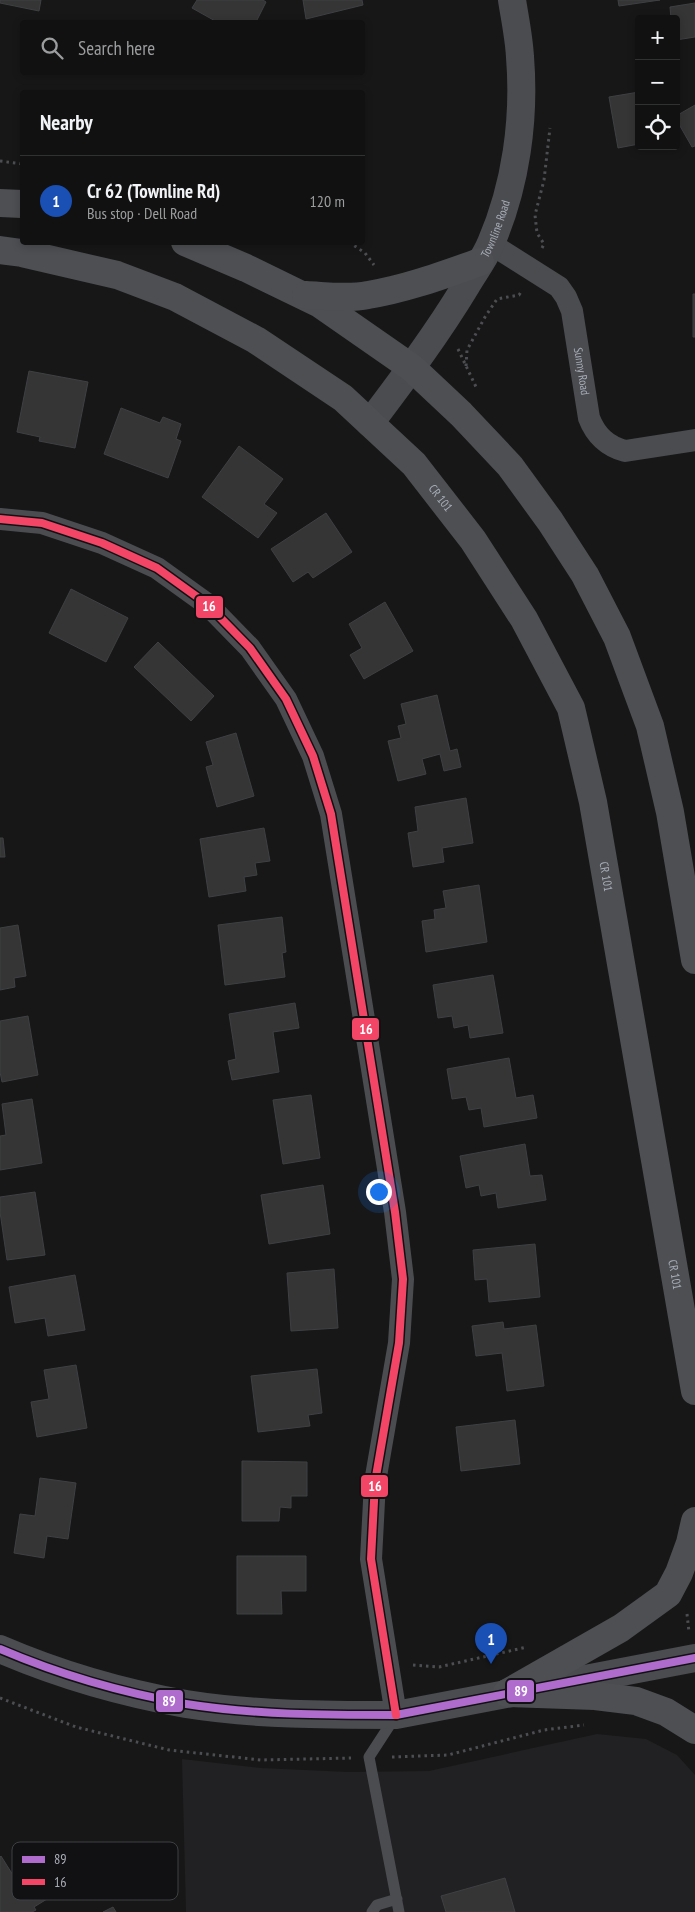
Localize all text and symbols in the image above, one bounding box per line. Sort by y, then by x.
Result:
map controls [635,15,680,150]
button: + [635,15,680,60]
search box [20,20,365,75]
icon: search [38,34,66,62]
text: Search here [78,36,155,60]
button: − [635,60,680,105]
button: locate [635,105,680,150]
text: Nearby [40,109,93,136]
text: Cr 62 (Townline Rd) [87,179,220,203]
text: 1 [52,191,60,211]
text: 120 m [310,191,345,211]
street label: Townline Road [477,198,513,260]
text: Bus stop · Dell Road [87,203,197,223]
street label: Sunny Road [571,346,593,396]
street label: CR 101 [426,481,456,514]
line badge: 16 [195,595,224,619]
text: 16 [202,597,216,615]
street label: CR 101 [596,860,616,892]
line badge: 16 [351,1017,380,1041]
text: 16 [359,1020,373,1038]
your location [366,1179,392,1205]
street label: CR 101 [665,1258,685,1291]
line badge: 16 [360,1474,389,1498]
text: 16 [368,1477,382,1495]
pin: 1 [475,1623,507,1664]
line badge: 89 [506,1679,535,1703]
text: 89 [514,1682,528,1700]
line badge: 89 [155,1689,184,1713]
text: 89 [162,1692,176,1710]
legend [12,1842,178,1900]
text: 89 [54,1850,67,1868]
text: 16 [54,1873,67,1891]

